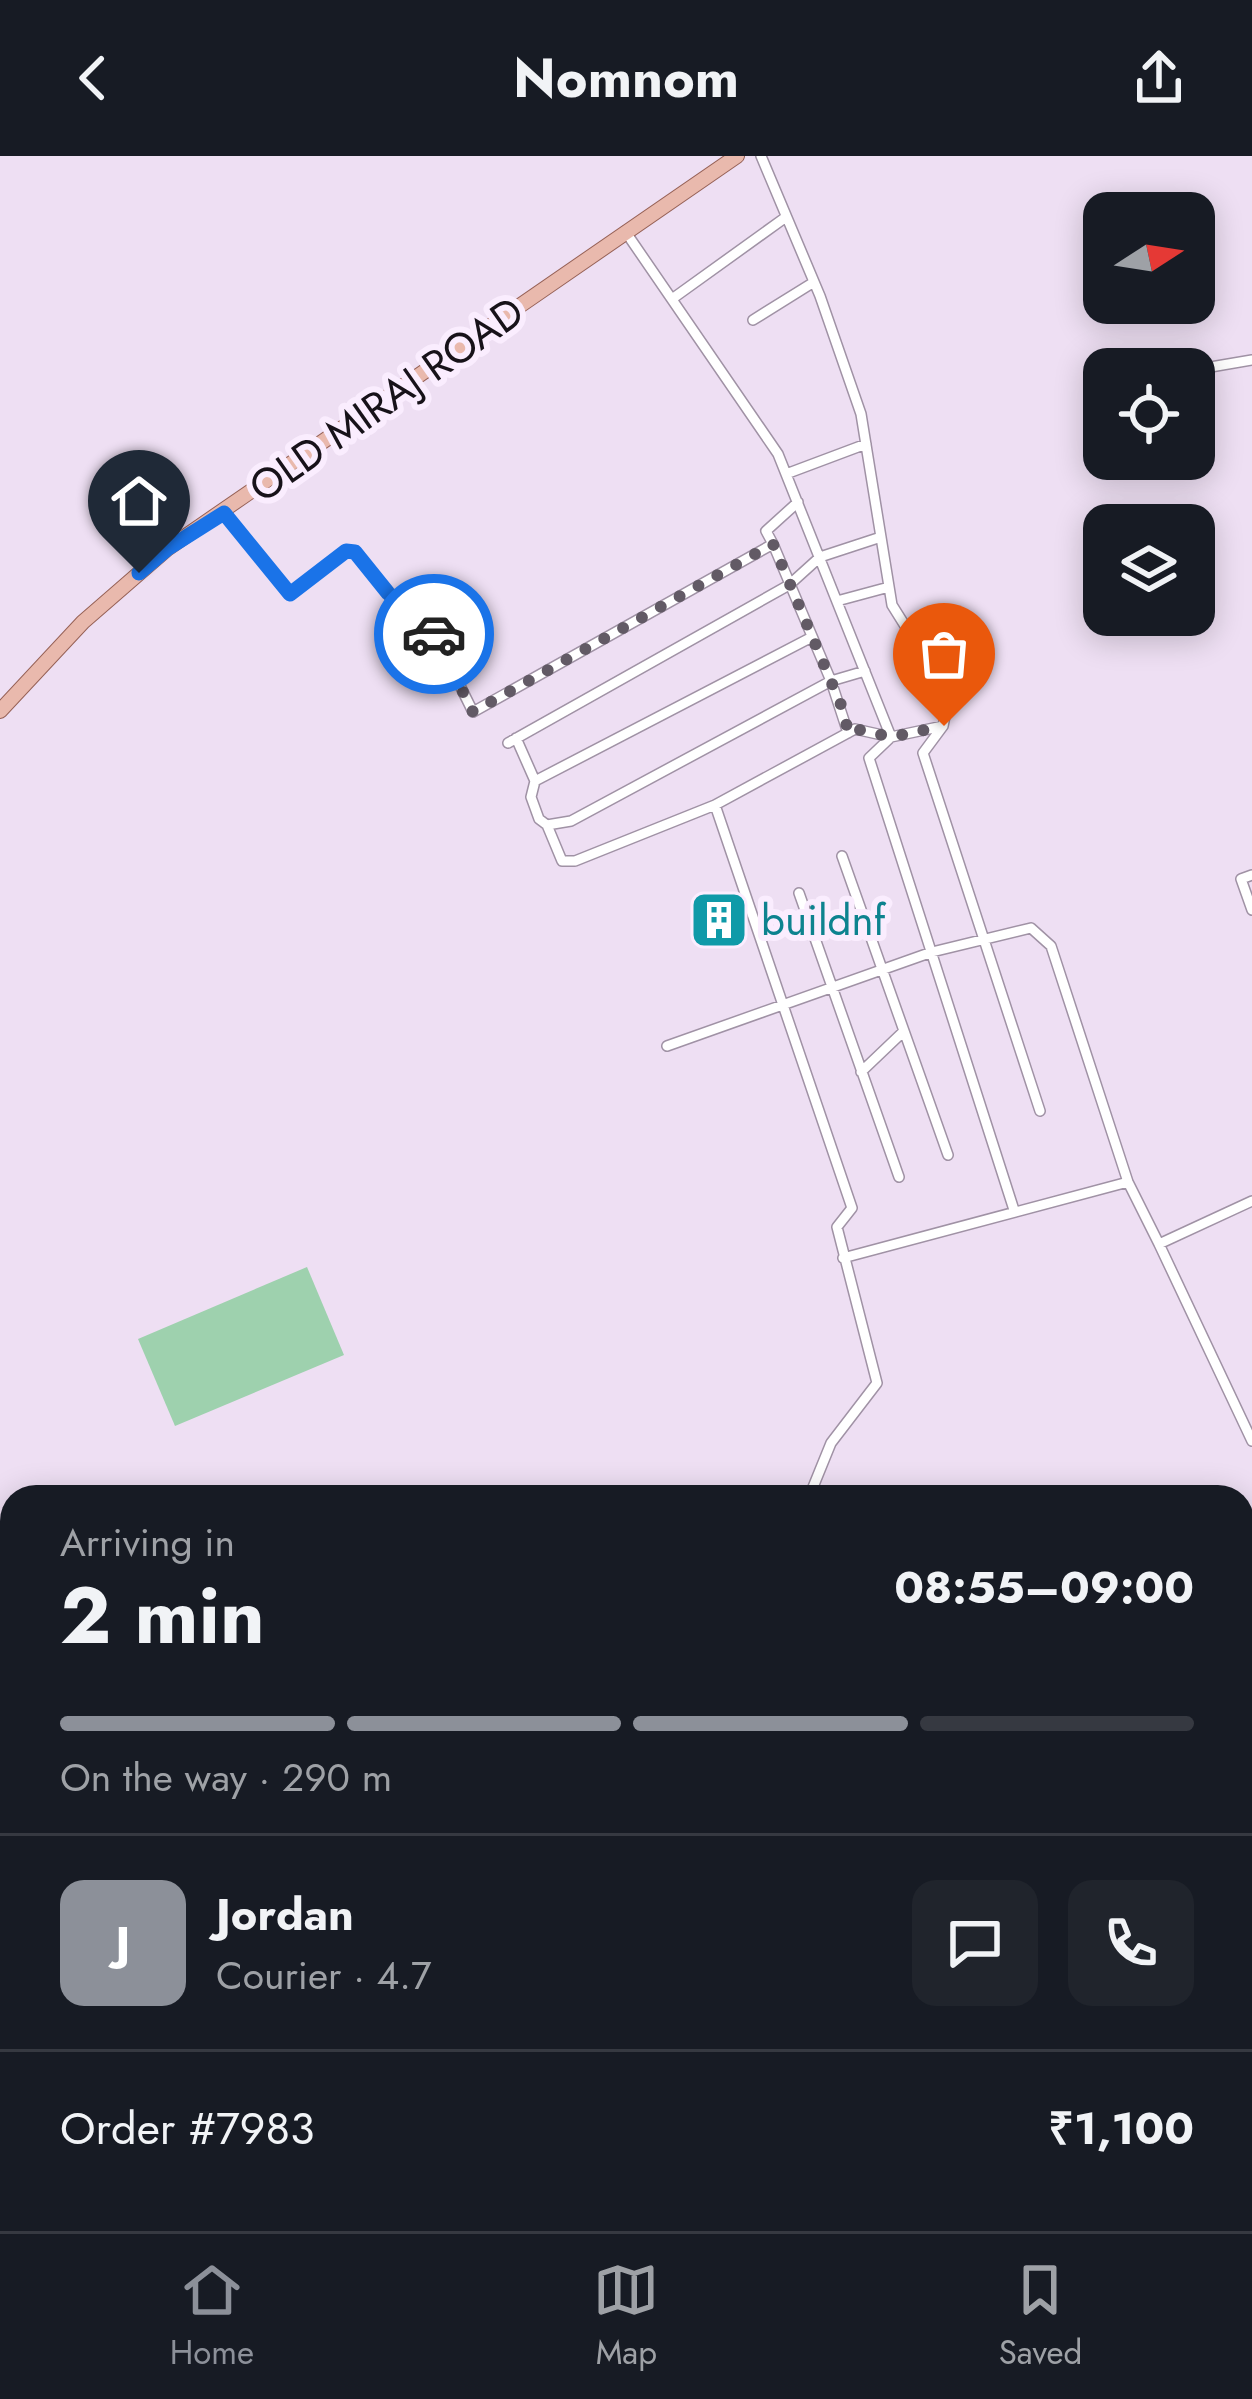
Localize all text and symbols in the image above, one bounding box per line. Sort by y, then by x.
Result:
text: Nomnom [513,39,739,117]
icon: back [60,45,126,111]
icon: share [1126,45,1192,111]
north arrow [1083,192,1215,324]
map controls [1083,192,1215,636]
street label: OLD MIRAJ ROAD [236,282,536,517]
button: locate [1083,348,1215,480]
pin [88,450,190,573]
icon: home [106,468,172,534]
button: layers [1083,504,1215,636]
courier [374,574,494,694]
icon: car [401,601,467,667]
pin [893,603,995,726]
icon: bag [911,621,977,687]
building icon: buildnf [688,889,750,951]
place label: buildnf [761,890,887,951]
text: Arriving in [60,1514,235,1571]
text: 08:55–09:00 [894,1555,1194,1620]
text: 2 min [60,1560,265,1672]
text: On the way · 290 m [60,1749,392,1806]
button: chat [912,1880,1038,2006]
button: phone [1068,1880,1194,2006]
text: Jordan [216,1882,354,1947]
text: J [116,1910,130,1975]
text: Courier · 4.7 [216,1947,431,2004]
text: Order #7983 [60,2096,315,2161]
text: ₹1,100 [1048,2096,1194,2161]
tab: Home [170,2257,254,2376]
tab: Map [593,2257,659,2376]
tab: Saved [999,2257,1082,2376]

